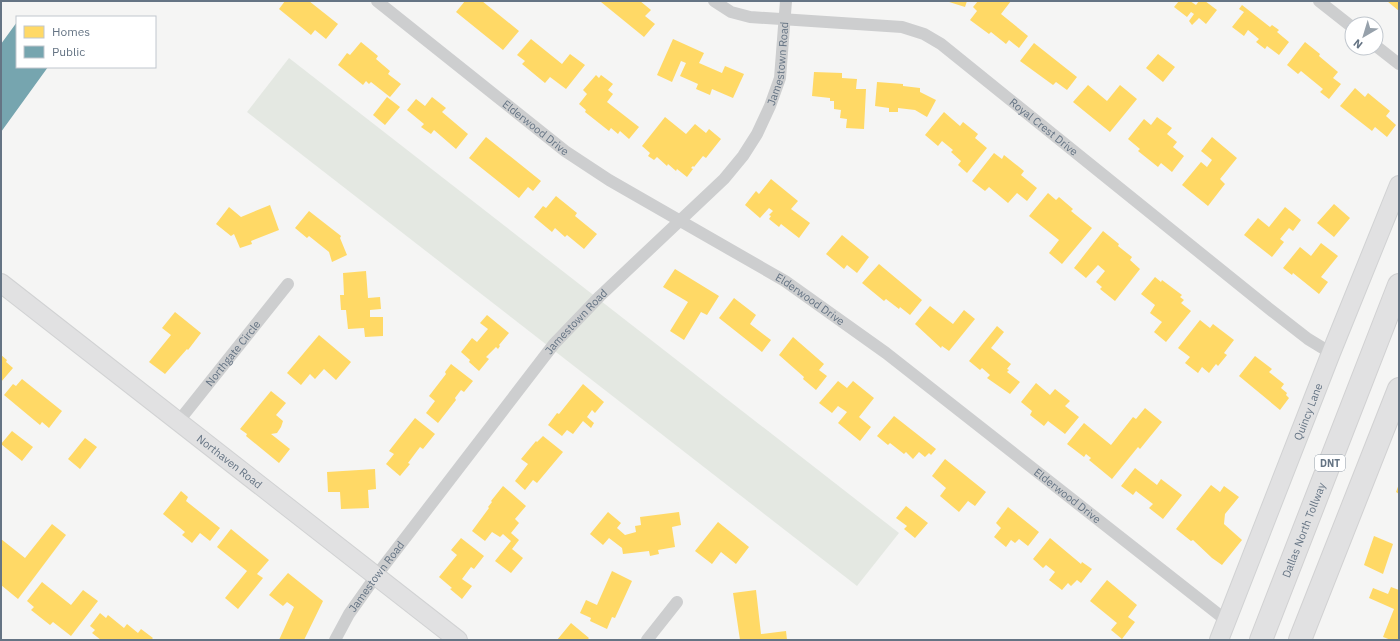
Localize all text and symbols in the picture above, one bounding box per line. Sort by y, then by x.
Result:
legend [16,16,156,68]
north arrow [1344,16,1384,56]
street label: Jamestown Road [764,21,791,107]
text: Homes [52,24,90,39]
text: N [1350,36,1365,52]
text: Public [52,44,85,59]
street label: Royal Crest Drive [1007,95,1081,159]
street label: Elderwood Drive [500,97,571,159]
street label: Elderwood Drive [773,270,847,328]
street label: Jamestown Road [542,286,610,357]
street label: Northgate Circle [202,317,263,389]
street label: Quincy Lane [1291,381,1326,442]
street label: Northaven Road [194,432,265,492]
road number: DNT [1315,455,1345,471]
street label: Elderwood Drive [1031,465,1104,526]
street label: Dallas North Tollway [1279,480,1329,580]
street label: Jamestown Road [346,538,407,615]

